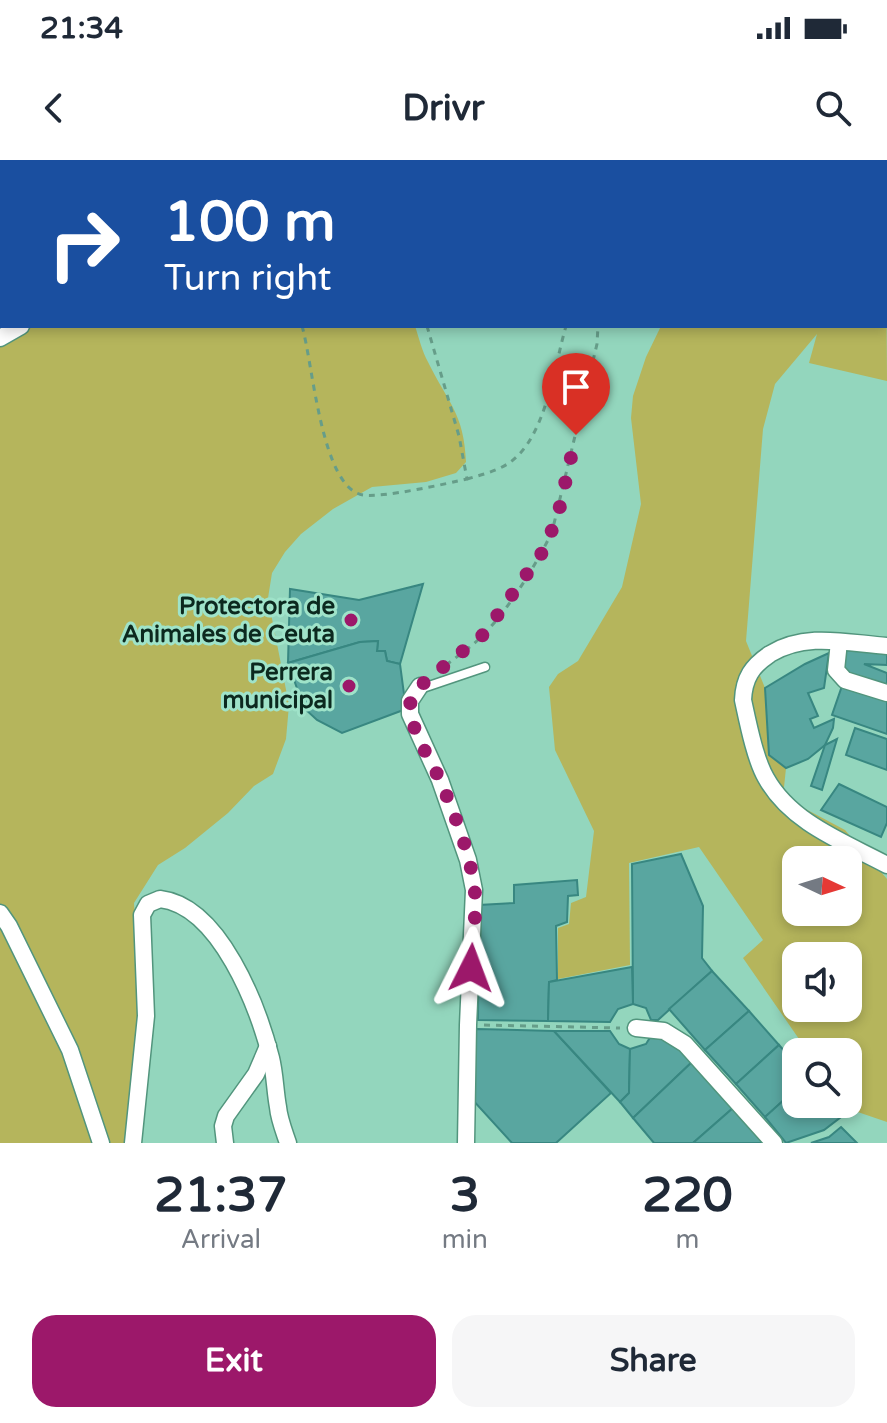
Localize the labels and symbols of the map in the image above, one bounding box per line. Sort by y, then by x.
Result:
pin [542,353,610,435]
place label: Protectora de Animales de Ceuta [122,592,335,649]
marker: Protectora de Animales de Ceuta [342,611,360,629]
place label: Perrera municipal [222,658,333,715]
marker: Perrera municipal [340,677,358,695]
north arrow [782,846,862,926]
position arrow [429,926,513,1010]

